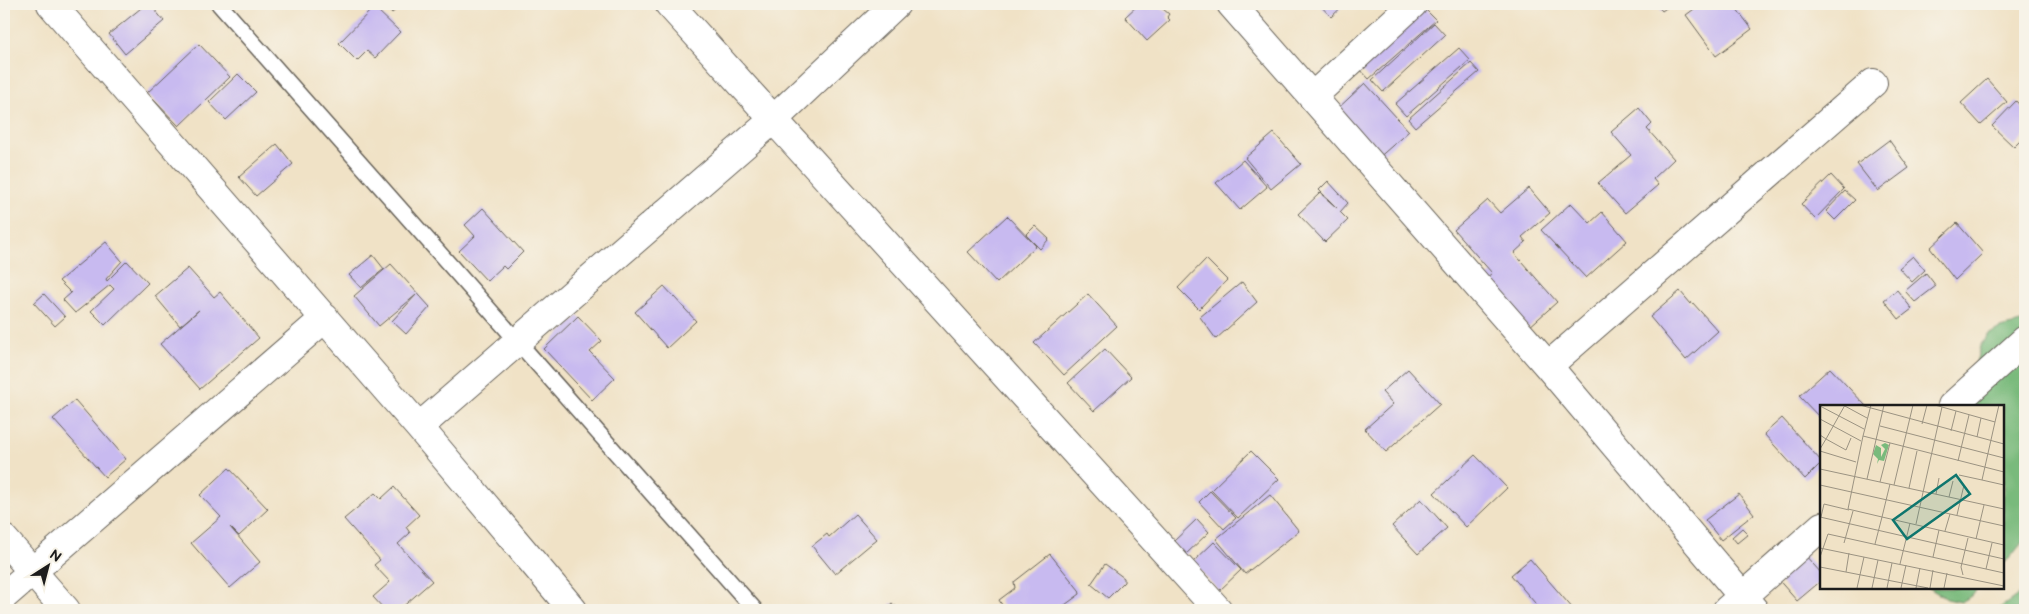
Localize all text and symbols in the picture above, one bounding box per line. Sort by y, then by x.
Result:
inset map [1820,405,2004,589]
north arrow [22,542,72,592]
text: N [46,546,65,566]

